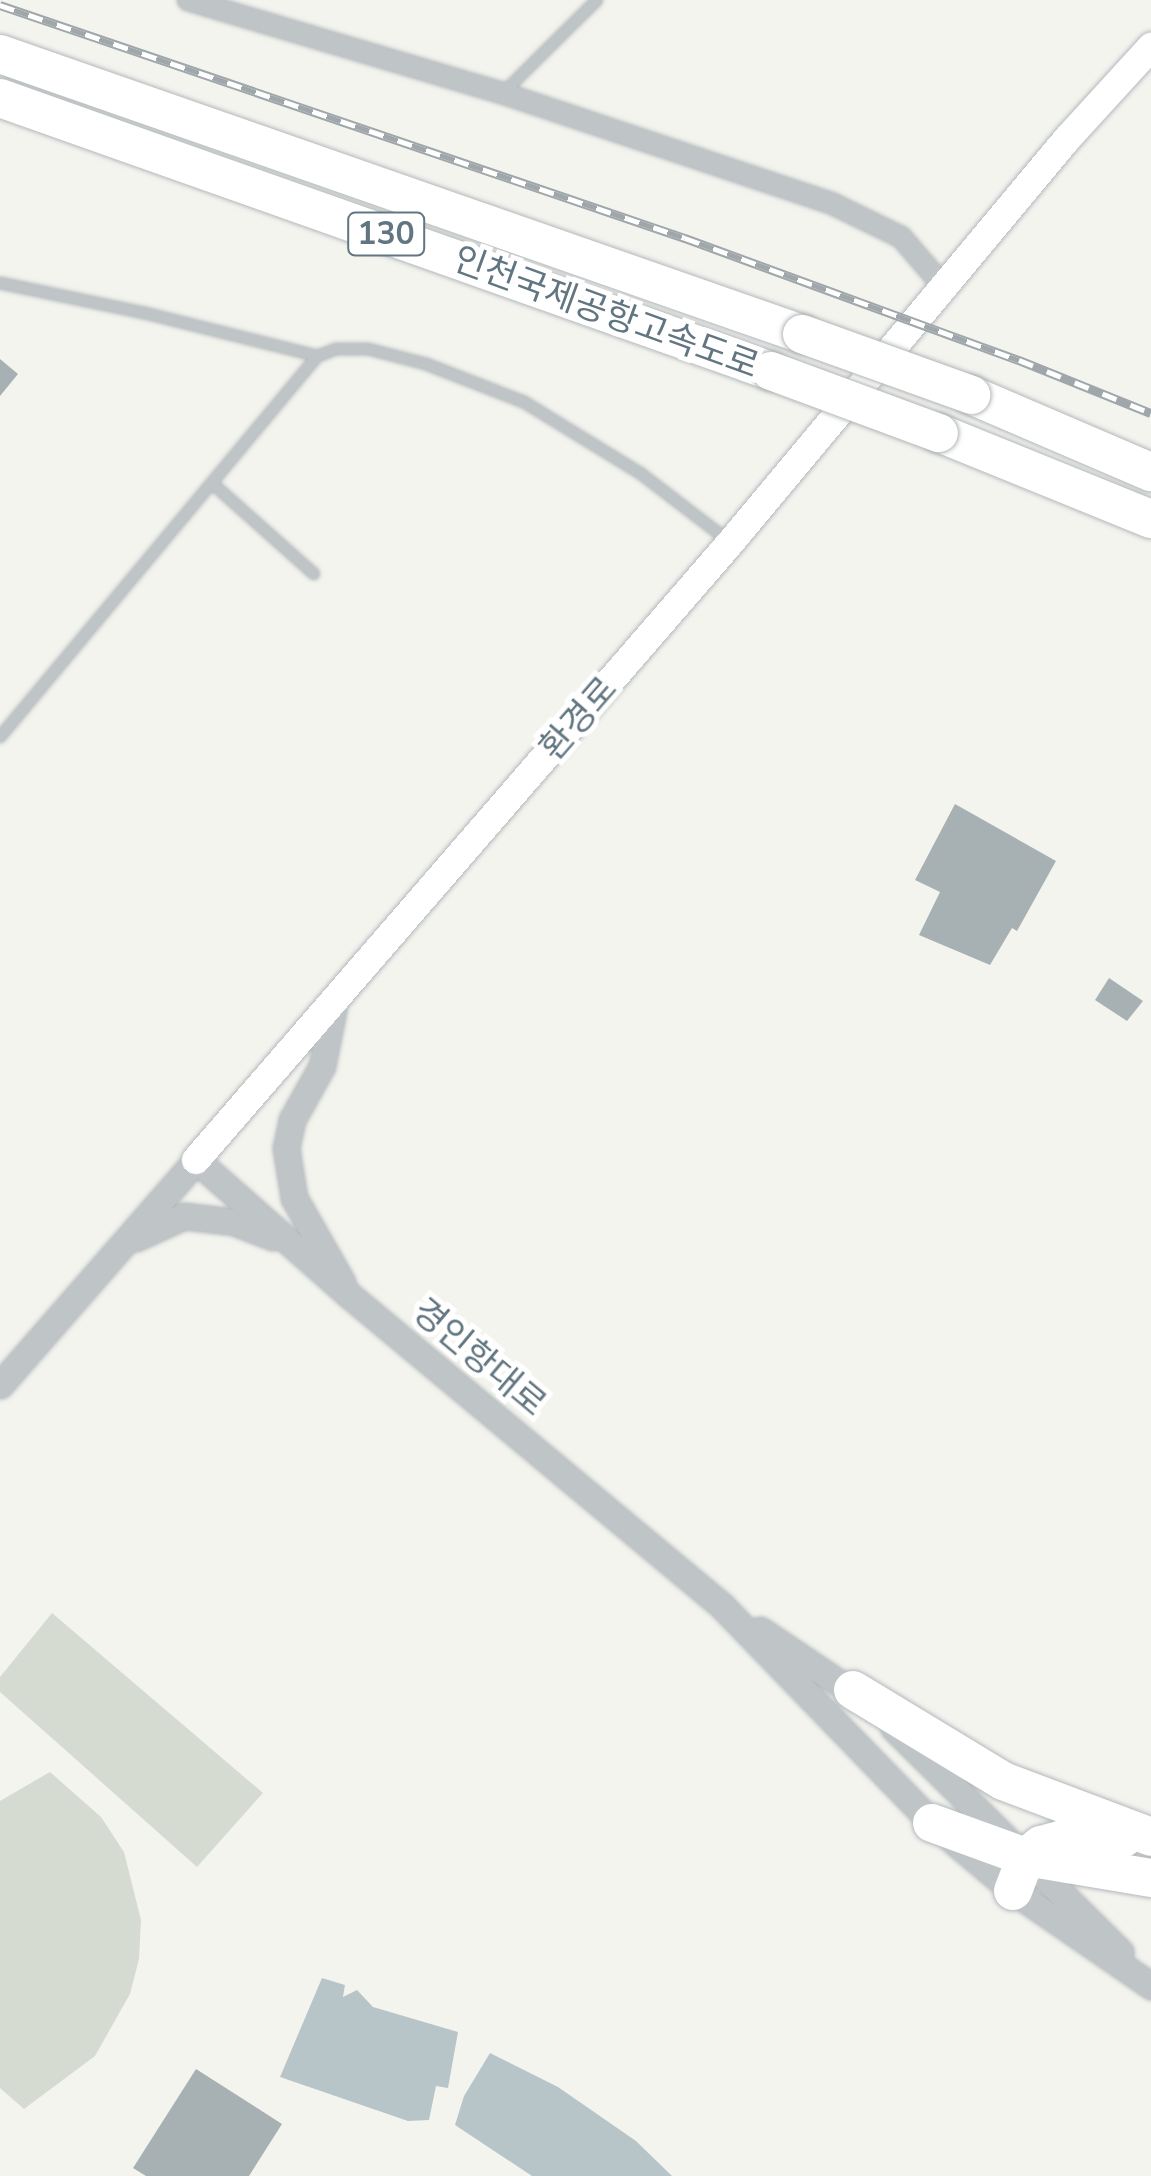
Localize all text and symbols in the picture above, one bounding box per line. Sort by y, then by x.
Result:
road number: 130 [346,207,426,261]
street label: 인천국제공항고속도로 [448,238,764,388]
street label: 환경로 [531,669,627,769]
street label: 경인항대로 [404,1290,554,1426]

